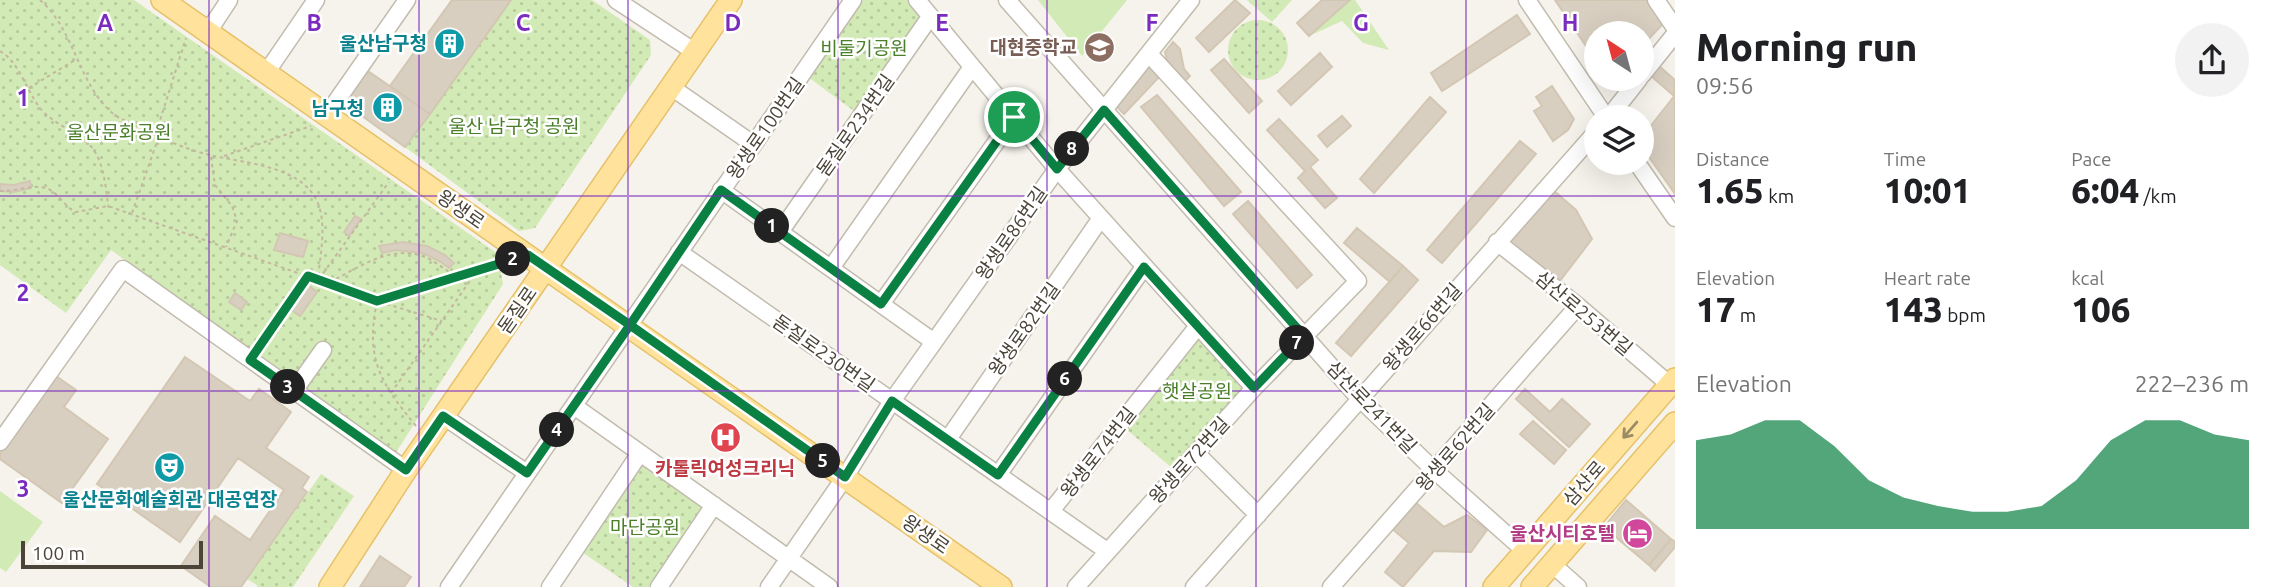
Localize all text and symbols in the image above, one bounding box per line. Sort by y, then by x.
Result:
text: A [97,10,113,35]
text: B [306,10,322,35]
text: C [516,10,531,35]
text: D [725,10,741,35]
text: E [935,10,949,35]
text: F [1146,10,1159,35]
text: G [1353,10,1369,35]
text: H [1562,10,1578,35]
north arrow [1584,21,1654,91]
map controls [1584,21,1654,175]
button: share [2175,23,2249,97]
building icon: 울산남구청 [433,26,467,60]
text: Morning run [1696,26,1917,68]
school or university icon: 대현중학교 [1083,30,1117,64]
place label: 울산남구청 [340,32,427,54]
place label: 대현중학교 [990,36,1077,58]
park label: 비둘기공원 [820,37,908,59]
street label: 돋질로234번길 [812,70,898,180]
street label: 왕생로100번길 [722,73,808,183]
text: 09:56 [1696,73,1754,98]
text: 1 [17,85,29,110]
pin [984,87,1044,147]
building icon: 남구청 [370,91,404,125]
place label: 남구청 [312,97,364,119]
icon: arrive [995,98,1033,136]
button: layers [1584,105,1654,175]
park label: 울산 남구청 공원 [448,115,580,137]
park label: 울산문화공원 [67,121,171,143]
pin: 8 [1054,132,1090,166]
text: 8 [1066,137,1077,159]
text: Distance [1696,148,1770,170]
text: Time [1884,148,1926,170]
text: Pace [2071,148,2112,170]
text: 1.65 [1696,170,1764,210]
text: 10:01 [1884,170,1971,210]
text: 6:04 [2071,170,2139,210]
street label: 왕생로86번길 [971,182,1051,284]
street label: 왕생로 [433,185,489,233]
text: km [1764,185,1794,207]
text: /km [2139,185,2177,207]
pin: 1 [754,208,790,244]
text: 1 [766,214,777,236]
pin: 2 [496,242,530,276]
text: 2 [507,247,518,269]
street label: 삼산로253번길 [1531,266,1637,360]
text: Elevation [1696,267,1775,289]
text: Heart rate [1884,267,1971,289]
text: kcal [2071,267,2104,289]
street label: 왕생로82번길 [984,278,1064,380]
street label: 왕생로66번길 [1378,279,1466,375]
text: 2 [17,280,29,305]
street label: 돋질로 [493,282,541,338]
text: 17 [1696,289,1735,329]
text: 143 [1884,289,1943,329]
text: 106 [2071,289,2131,329]
text: m [1735,304,1756,326]
text: bpm [1943,304,1986,326]
street label: 돋질로230번길 [769,310,879,396]
pin: 7 [1280,326,1314,360]
text: 7 [1291,331,1302,353]
street label: 삼산로241번길 [1323,356,1421,458]
pin: 6 [1048,362,1082,396]
text: 6 [1059,367,1070,389]
pin: 3 [270,370,306,404]
text: Elevation [1696,371,1792,396]
text: 222–236 m [2135,371,2249,396]
text: 3 [282,375,293,397]
park label: 햇살공원 [1162,380,1232,402]
street label: 왕생로62번길 [1411,399,1499,495]
street label: 왕생로74번길 [1056,402,1140,502]
pin: 4 [540,412,574,448]
street label: 왕생로72번길 [1144,412,1234,508]
text: 4 [551,418,562,440]
hospital icon: 카톨릭여성크리닉 [708,420,742,454]
one-way arrow [1622,421,1638,439]
pin: 5 [806,444,840,478]
text: 5 [817,449,828,471]
theatre icon: 울산문화예술회관 대공연장 [153,451,187,485]
street label: 삼산로 [1558,456,1610,510]
place label: 카톨릭여성크리닉 [655,457,795,479]
text: 3 [17,476,29,501]
place label: 울산문화예술회관 대공연장 [63,488,277,510]
street label: 왕생로 [898,510,954,558]
park label: 마단공원 [610,516,680,538]
hotel icon: 울산시티호텔 [1621,516,1655,550]
place label: 울산시티호텔 [1510,522,1615,544]
scale bar [21,538,203,570]
text: 100 m [32,542,85,564]

